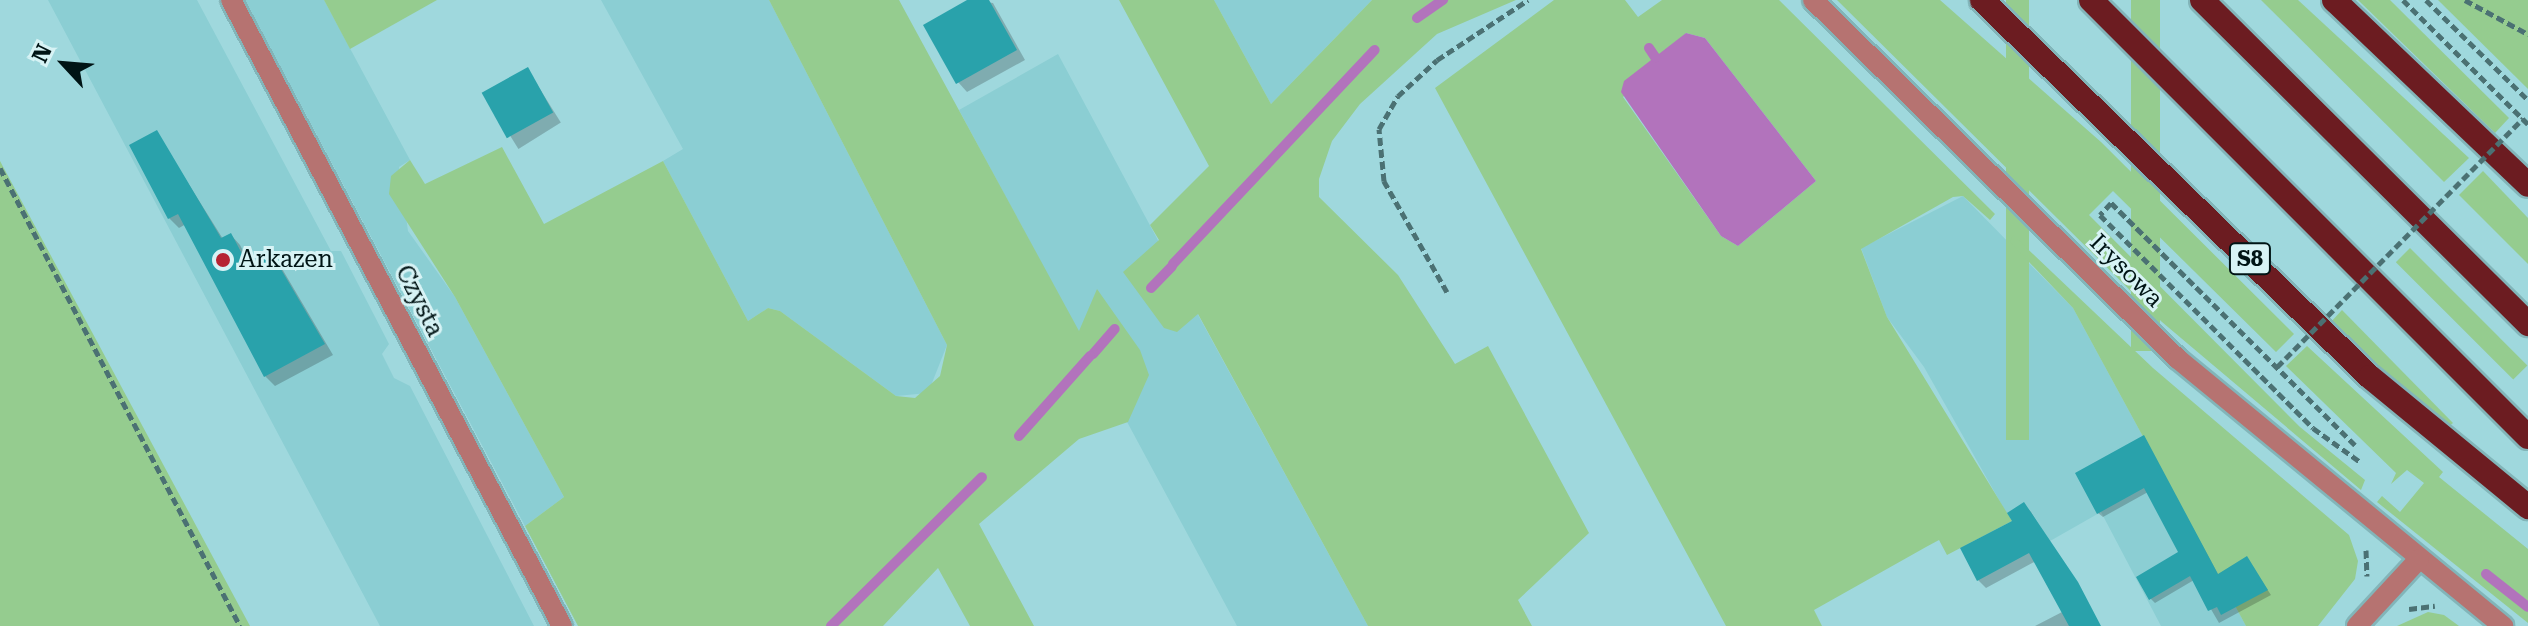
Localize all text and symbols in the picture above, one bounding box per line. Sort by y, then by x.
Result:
north arrow [24,24,104,104]
text: N [27,40,57,66]
street label: Irysowa [2084,229,2168,313]
road number: S8 [2228,241,2272,277]
place label: Arkazen [239,246,333,274]
marker: Arkazen [214,251,232,269]
street label: Czysta [389,261,449,341]

